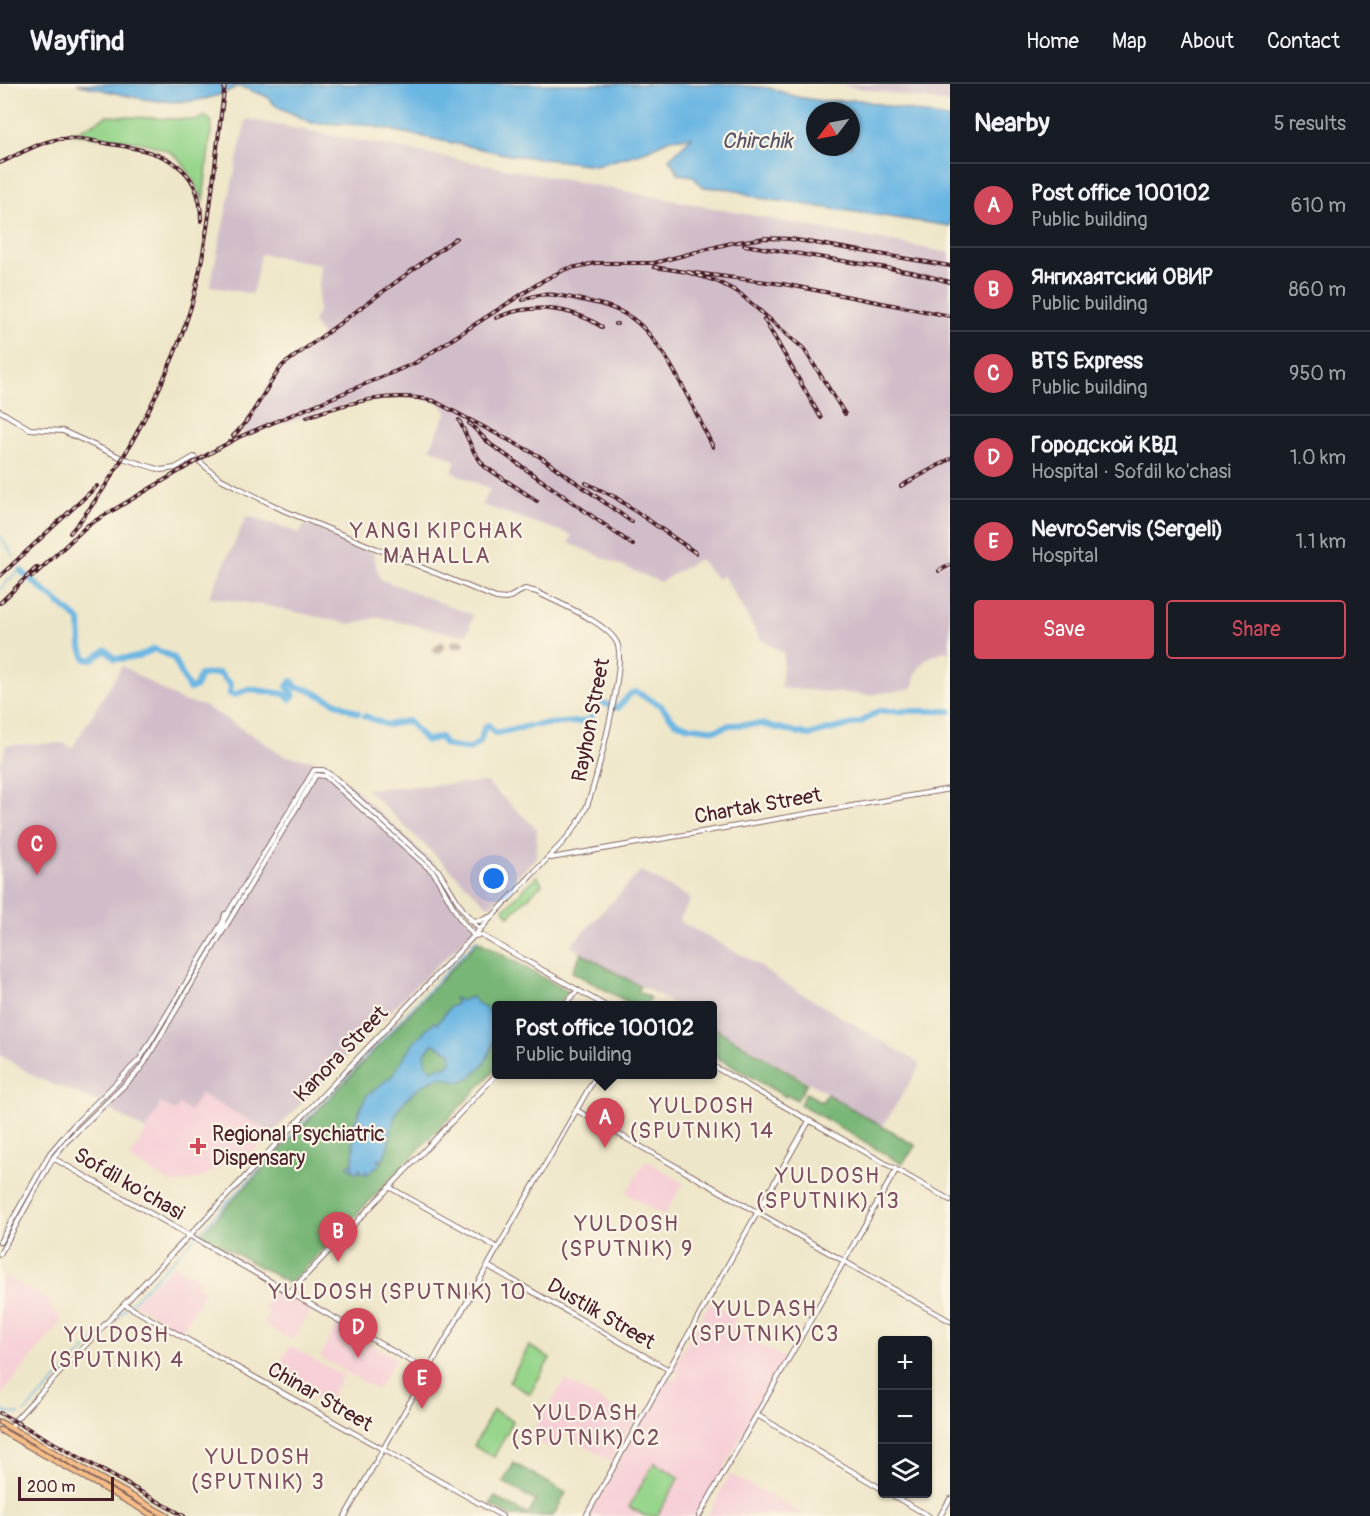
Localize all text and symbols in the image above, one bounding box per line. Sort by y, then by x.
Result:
text: Wayfind [30,24,125,59]
text: Home [1026,28,1079,55]
text: Map [1112,28,1147,55]
text: About [1180,28,1234,55]
text: Contact [1267,28,1340,55]
north arrow [806,102,860,156]
text: Nearby [974,107,1050,139]
text: 5 results [1274,111,1346,136]
water label: Chirchik [722,127,794,155]
text: Post office 100102 [1031,179,1210,207]
text: A [987,193,1000,218]
text: 610 m [1291,193,1346,218]
text: Public building [1031,207,1147,232]
text: Янгихаятский ОВИР [1031,263,1213,291]
text: B [988,277,999,302]
text: 860 m [1289,277,1346,302]
text: Public building [1031,291,1147,316]
text: BTS Express [1031,347,1143,375]
text: C [987,361,1000,386]
text: 950 m [1289,361,1346,386]
text: Public building [1031,375,1147,400]
text: Городской КВД [1031,431,1177,459]
text: D [987,445,1000,470]
text: 1.0 km [1290,445,1346,470]
text: Hospital · Sofdil ko'chasi [1031,459,1231,484]
text: NevroServis (Sergeli) [1031,515,1223,543]
district label: YANGI KIPCHAK MAHALLA [349,517,524,570]
text: E [988,529,999,554]
text: 1.1 km [1296,529,1346,554]
text: Hospital [1031,543,1098,568]
button: Save [974,600,1154,659]
button: Share [1166,600,1346,659]
street label: Rayhon Street [566,655,616,784]
street label: Chartak Street [692,781,824,830]
pin: C [18,826,57,875]
your location [479,864,508,893]
street label: Kanora Street [288,1000,394,1108]
popup [492,1001,717,1079]
text: Post office 100102 [515,1014,694,1042]
text: Public building [515,1042,632,1067]
district label: YULDOSH (SPUTNIK) 14 [630,1092,774,1145]
pin: A [586,1098,624,1148]
place label: Regional Psychiatric Dispensary [212,1121,385,1172]
marker: Regional Psychiatric Dispensary [189,1137,207,1155]
street label: Sofdil ko'chasi [69,1142,189,1227]
district label: YULDOSH (SPUTNIK) 13 [756,1162,900,1215]
district label: YULDOSH (SPUTNIK) 9 [560,1210,694,1263]
pin: B [318,1212,358,1262]
street label: Dustlik Street [542,1272,660,1356]
district label: YULDOSH (SPUTNIK) 10 [268,1278,527,1306]
district label: YULDASH (SPUTNIK) С3 [690,1295,840,1348]
pin: D [338,1308,378,1358]
district label: YULDOSH (SPUTNIK) 4 [50,1321,184,1374]
map controls [878,1336,932,1498]
button: + [878,1336,932,1390]
street label: Chinar Street [262,1356,378,1438]
pin: E [402,1360,442,1409]
button: − [878,1390,932,1444]
district label: YULDASH (SPUTNIK) C2 [511,1399,661,1452]
district label: YULDOSH (SPUTNIK) 3 [191,1443,325,1496]
button: layers [878,1444,932,1498]
scale bar [18,1474,114,1502]
text: 200 m [27,1477,75,1497]

